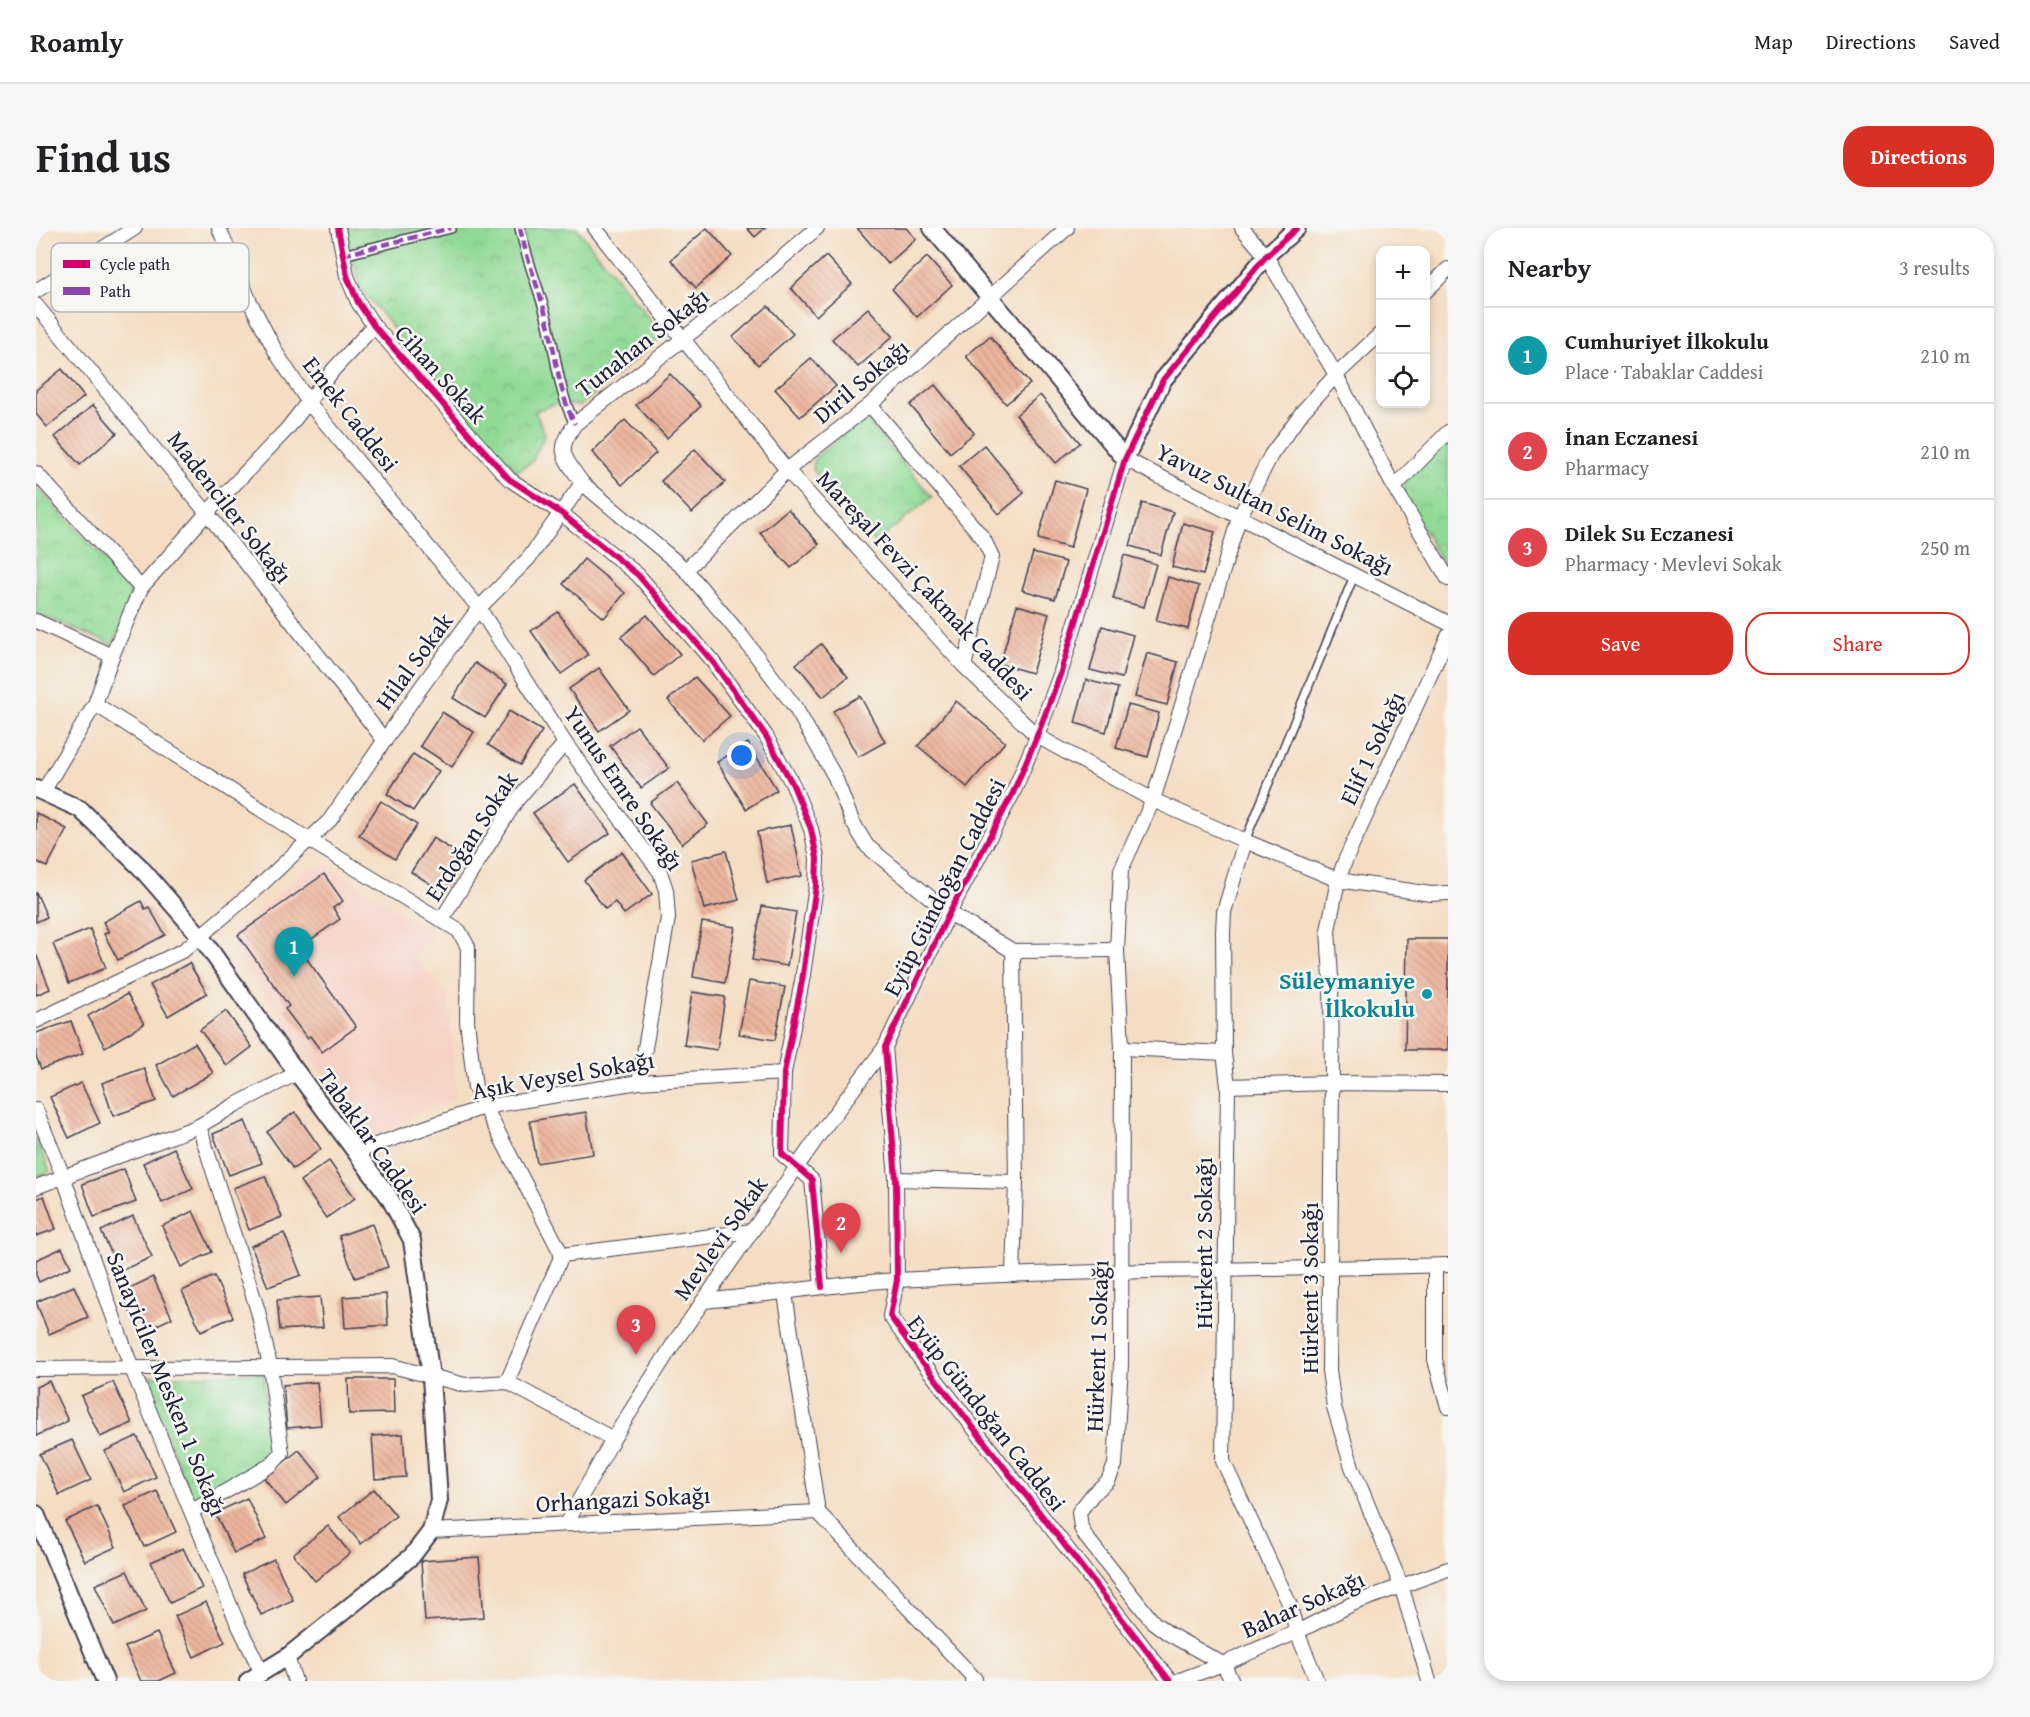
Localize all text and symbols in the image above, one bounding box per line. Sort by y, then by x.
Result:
text: Roamly [30,21,124,62]
text: Map [1754,26,1793,57]
text: Directions [1826,26,1916,57]
text: Saved [1949,26,2000,57]
text: Find us [36,126,171,187]
button: Directions [1843,126,1994,187]
legend [51,243,249,312]
map controls [1376,246,1430,408]
button: + [1376,246,1430,300]
text: Nearby [1508,248,1591,287]
text: Cycle path [100,252,170,276]
text: 3 results [1899,253,1970,282]
street label: Tunahan Sokağı [568,278,716,405]
text: Path [100,279,131,303]
button: − [1376,300,1430,354]
street label: Cihan Sokak [387,317,496,432]
text: Cumhuriyet İlkokulu [1565,325,1769,357]
street label: Diril Sokağı [805,330,917,432]
text: 1 [1522,341,1533,370]
text: 210 m [1920,341,1970,370]
street label: Emek Caddesi [295,349,407,479]
button: locate [1376,354,1430,408]
text: Place · Tabaklar Caddesi [1565,357,1763,386]
text: İnan Eczanesi [1565,421,1698,453]
street label: Madenciler Sokağı [159,423,301,591]
street label: Yavuz Sultan Selim Sokağı [1150,434,1400,584]
text: 2 [1522,437,1533,466]
text: 210 m [1920,437,1970,466]
text: Pharmacy [1565,453,1649,482]
street label: Mareşal Fevzi Çakmak Caddesi [809,462,1042,708]
text: Dilek Su Eczanesi [1565,517,1734,549]
text: 3 [1522,533,1533,562]
text: 250 m [1920,533,1970,562]
text: Pharmacy · Mevlevi Sokak [1565,549,1782,578]
street label: Hilal Sokak [367,605,462,717]
button: Save [1508,612,1733,675]
button: Share [1745,612,1970,675]
street label: Elif 1 Sokağı [1330,685,1414,811]
street label: Yunus Emre Sokağı [556,698,693,878]
your location [727,741,756,770]
street label: Erdoğan Sokak [416,763,527,908]
street label: Eyüp Gündoğan Caddesi [874,772,1014,1002]
pin: 1 [274,928,314,977]
place label: Süleymaniye İlkokulu [1279,963,1415,1026]
marker: Süleymaniye İlkokulu [1420,987,1434,1001]
street label: Aşık Veysel Sokağı [469,1042,657,1108]
street label: Tabaklar Caddesi [310,1061,436,1221]
street label: Hürkent 2 Sokağı [1186,1157,1221,1329]
street label: Mevlevi Sokak [664,1168,776,1307]
street label: Hürkent 3 Sokağı [1292,1202,1327,1374]
pin: 2 [822,1204,860,1253]
street label: Sanayiciler Mesken 1 Sokağı [98,1247,236,1522]
street label: Hürkent 1 Sokağı [1077,1259,1117,1433]
pin: 3 [616,1306,656,1355]
street label: Eyüp Gündoğan Caddesi [899,1307,1075,1519]
street label: Orhangazi Sokağı [535,1477,711,1521]
street label: Bahar Sokağı [1236,1561,1370,1647]

